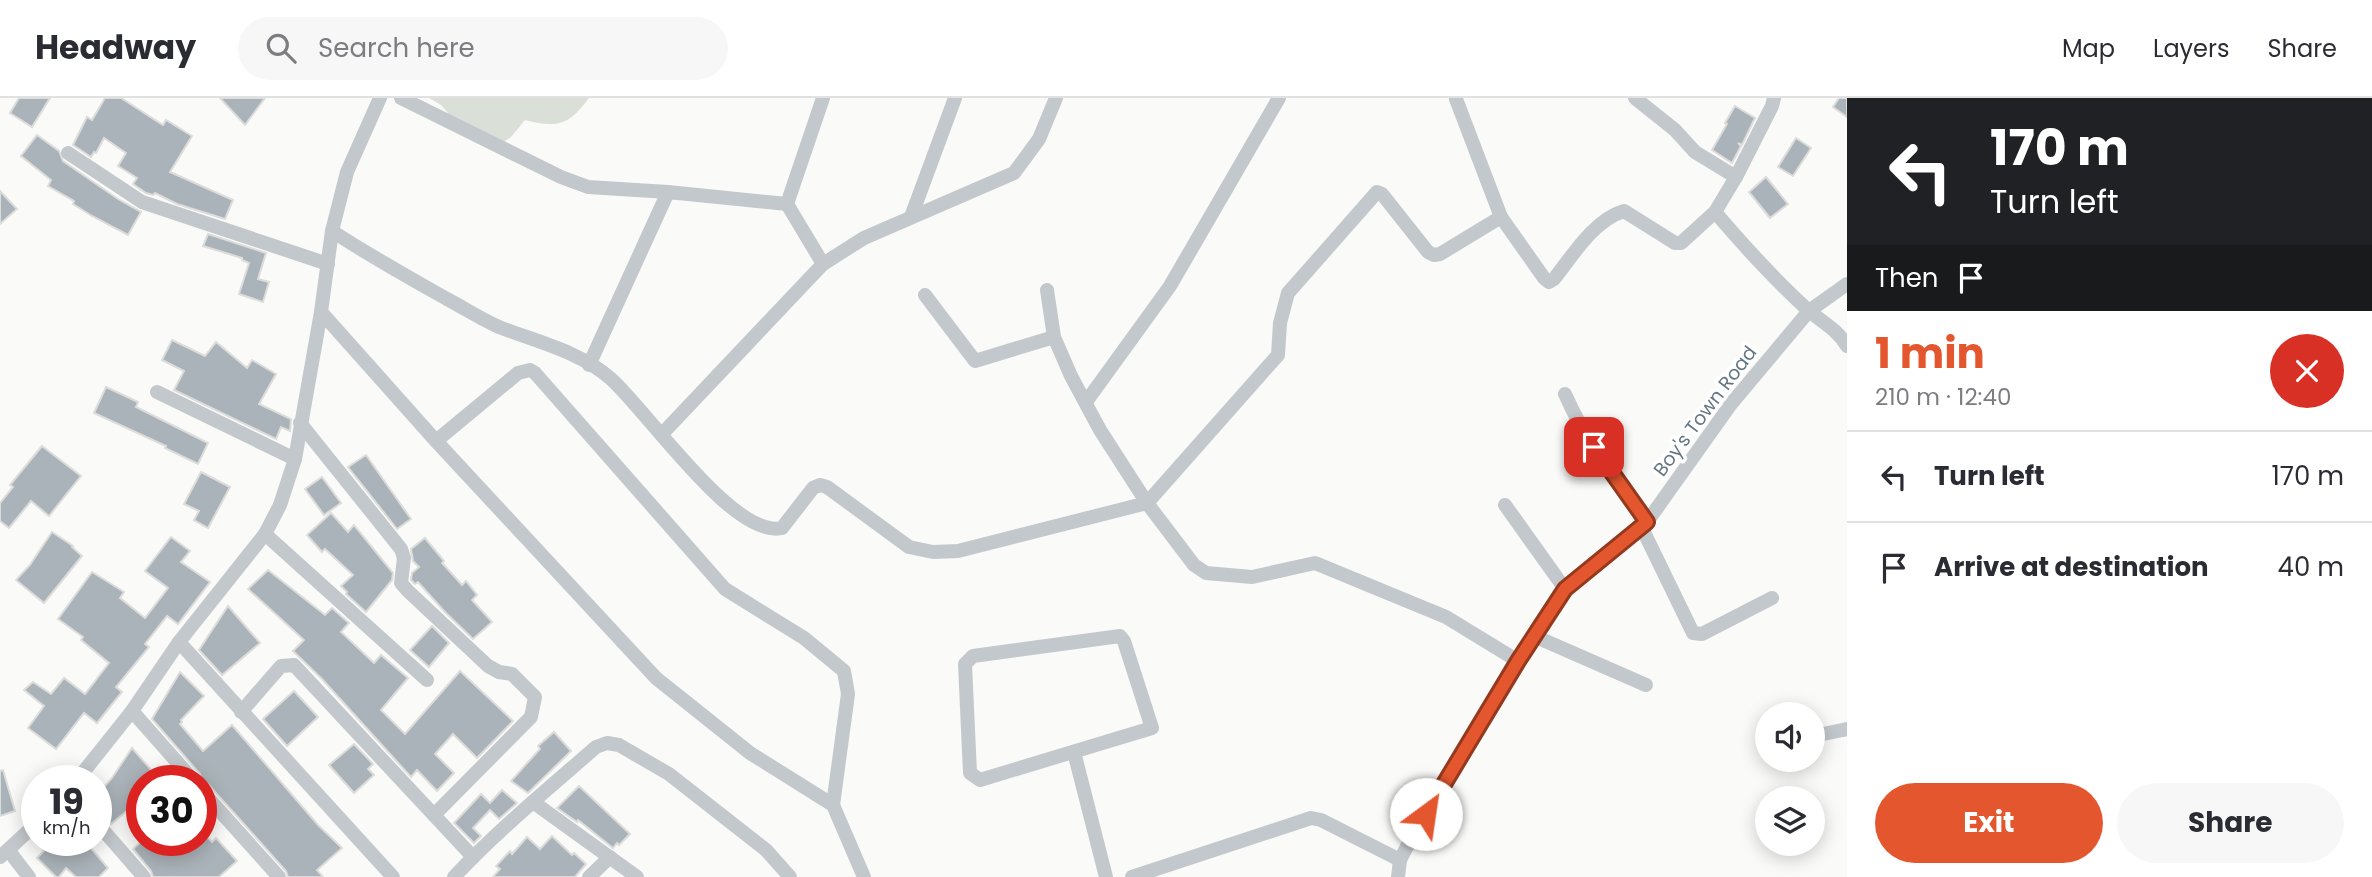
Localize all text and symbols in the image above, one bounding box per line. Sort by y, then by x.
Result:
search box [238,17,728,80]
text: Headway [35,24,196,71]
icon: search [262,29,300,67]
text: Search here [318,30,475,66]
text: Map [2062,32,2115,65]
text: Layers [2153,32,2229,65]
text: Share [2267,32,2337,65]
text: 170 m [1990,114,2129,182]
icon: left [1875,126,1966,217]
text: Turn left [1990,179,2119,224]
icon: arrive [1952,259,1990,297]
text: Then [1875,260,1938,296]
text: 1 min [1875,324,1985,383]
button: close [2270,334,2344,408]
street label: Boy's Town Road [1647,340,1763,482]
text: 210 m · 12:40 [1875,381,2011,413]
pin [1564,417,1624,477]
icon: arrive [1575,428,1613,466]
icon: left [1875,458,1913,496]
text: Turn left [1934,458,2045,494]
text: 170 m [2271,458,2344,494]
icon: arrive [1875,549,1913,587]
text: Arrive at destination [1934,549,2209,585]
text: 40 m [2278,549,2344,585]
map controls [1755,702,1825,856]
button: sound [1755,702,1825,772]
speed limit sign: 30 [126,765,217,856]
text: 19 [49,777,84,826]
position arrow [1389,777,1463,851]
button: Exit [1875,783,2103,863]
button: Share [2117,783,2344,863]
button: layers [1755,786,1825,856]
text: km/h [43,815,90,840]

